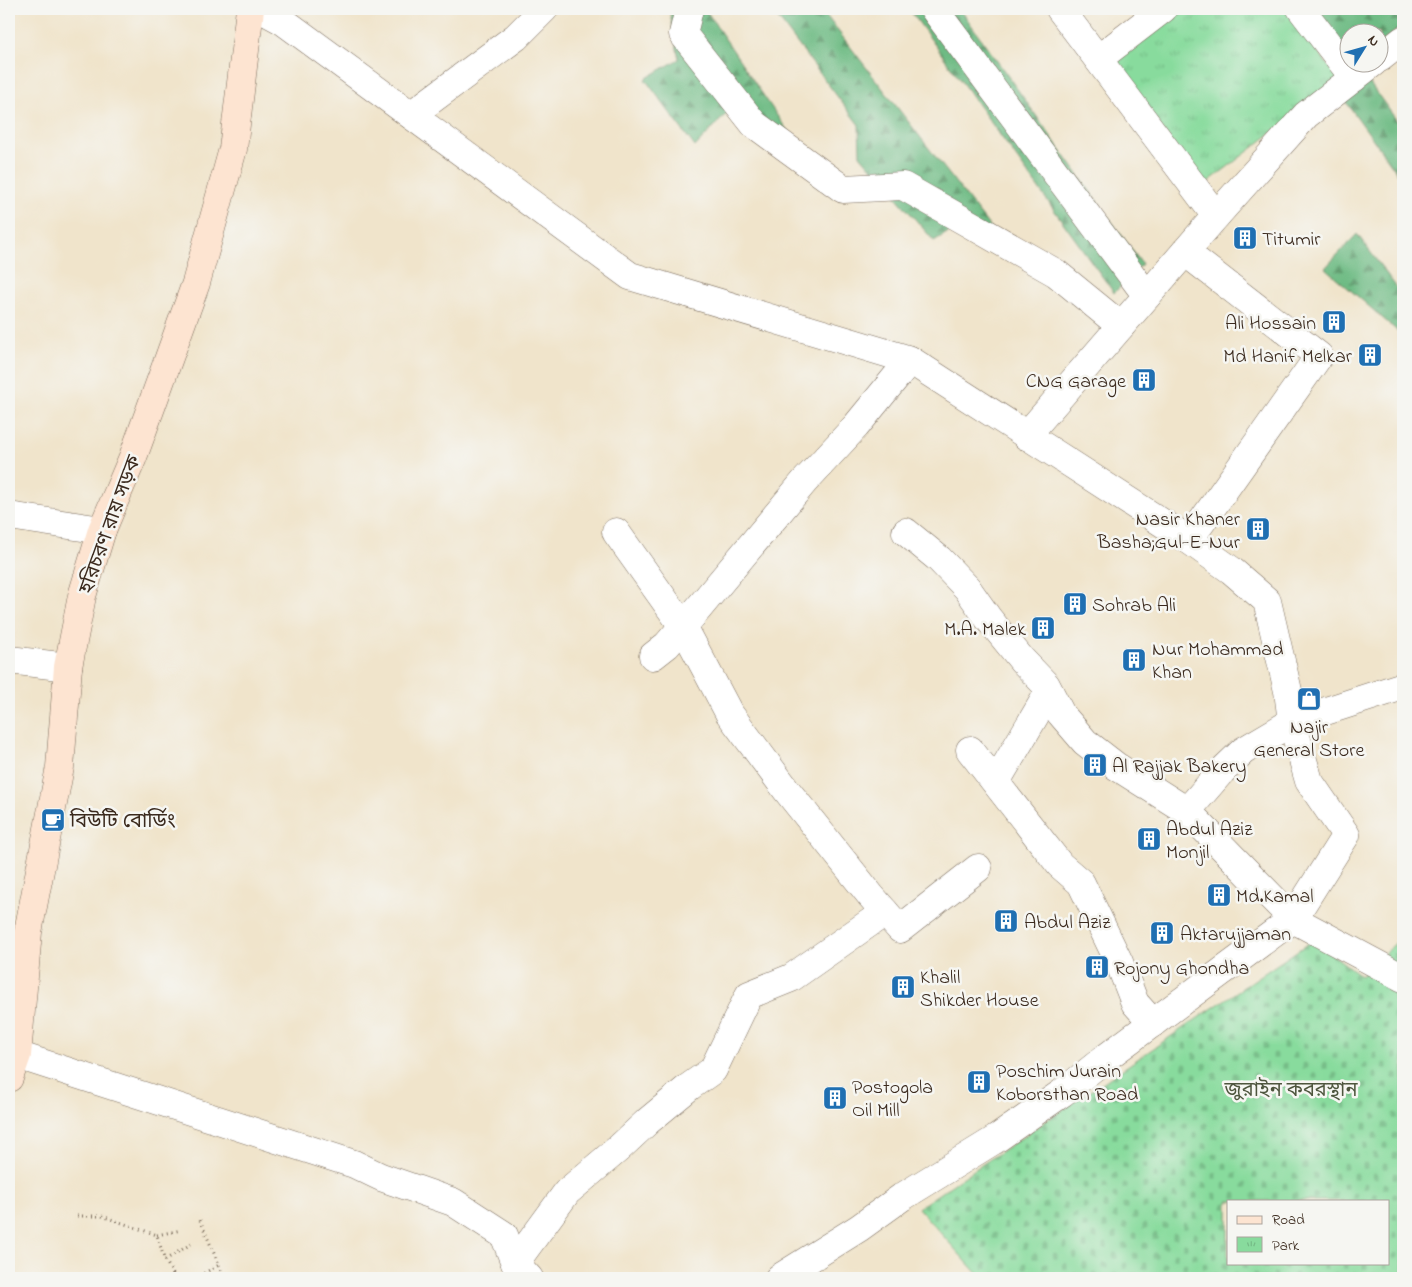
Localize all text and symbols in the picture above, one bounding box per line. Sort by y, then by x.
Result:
north arrow [1340,22,1390,72]
text: N [1362,31,1384,51]
building icon: Titumir [1232,225,1258,251]
place label: Titumir [1262,226,1321,255]
building icon: Ali Hossain [1321,309,1347,335]
place label: Ali Hossain [1225,310,1316,339]
building icon: Md Hanif Melkar [1357,342,1383,368]
place label: Md Hanif Melkar [1223,343,1353,372]
building icon: CNG Garage [1131,367,1157,393]
place label: CNG Garage [1026,368,1126,398]
street label: হরিচরণ রায় সড়ক [72,451,150,599]
place label: Nasir Khaner Basha;Gul-E-Nur [1096,506,1241,558]
building icon: Nasir Khaner Basha;Gul-E-Nur [1245,516,1271,542]
building icon: Sohrab Ali [1062,591,1088,617]
place label: Sohrab Ali [1092,592,1176,621]
building icon: M.A. Malek [1030,615,1056,641]
place label: M.A. Malek [944,616,1026,645]
place label: Nur Mohammad Khan [1152,636,1283,688]
building icon: Nur Mohammad Khan [1121,647,1147,673]
shop icon: Najir General Store [1296,686,1322,712]
place label: Najir General Store [1254,714,1364,766]
building icon: Al Rajjak Bakery [1082,752,1108,778]
place label: Al Rajjak Bakery [1112,753,1246,782]
cafe icon: বিউটি বোর্ডিং [40,807,66,833]
place label: বিউটি বোর্ডিং [69,807,176,837]
place label: Abdul Aziz Monjil [1166,816,1253,868]
building icon: Abdul Aziz Monjil [1136,826,1162,852]
building icon: Md.Kamal [1206,882,1232,908]
place label: Md.Kamal [1236,883,1314,912]
building icon: Abdul Aziz [993,908,1019,934]
place label: Abdul Aziz [1024,909,1111,938]
building icon: Aktarujjaman [1149,920,1175,946]
place label: Aktarujjaman [1180,921,1291,950]
building icon: Rojony Ghondha [1084,954,1110,980]
place label: Rojony Ghondha [1114,955,1249,984]
place label: Khalil Shikder House [920,964,1039,1016]
building icon: Khalil Shikder House [890,974,916,1000]
place label: Poschim Jurain Koborsthan Road [996,1058,1138,1110]
building icon: Poschim Jurain Koborsthan Road [966,1069,992,1095]
place label: Postogola Oil Mill [852,1074,933,1126]
park label: জুরাইন কবরস্থান [1224,1077,1358,1106]
building icon: Postogola Oil Mill [822,1085,848,1111]
legend [1227,1200,1390,1264]
text: Road [1272,1209,1305,1231]
text: Park [1272,1235,1300,1257]

